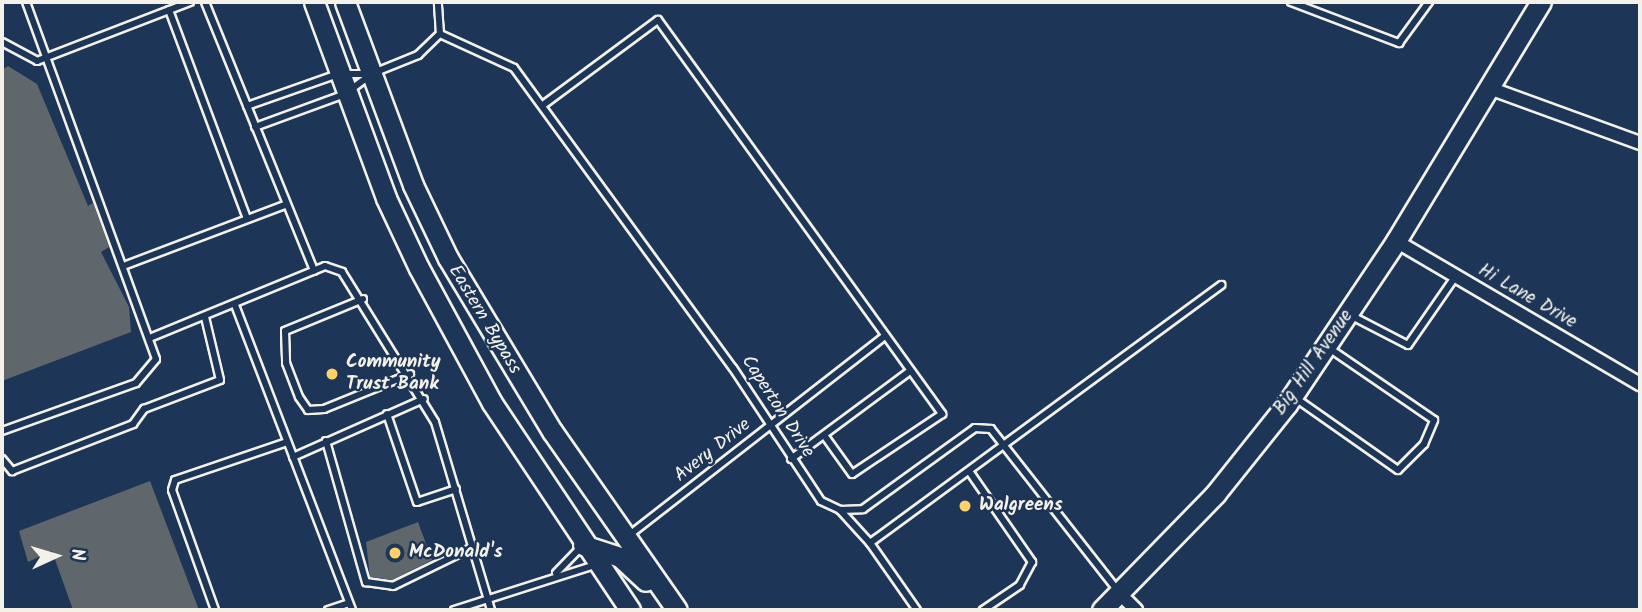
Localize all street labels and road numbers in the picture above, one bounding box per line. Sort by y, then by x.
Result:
street label: Hi Lane Drive [1474,260,1580,334]
street label: Eastern Bypass [442,261,526,379]
street label: Big Hill Avenue [1269,306,1359,420]
street label: Caperton Drive [735,351,819,463]
street label: Avery Drive [670,414,756,488]

